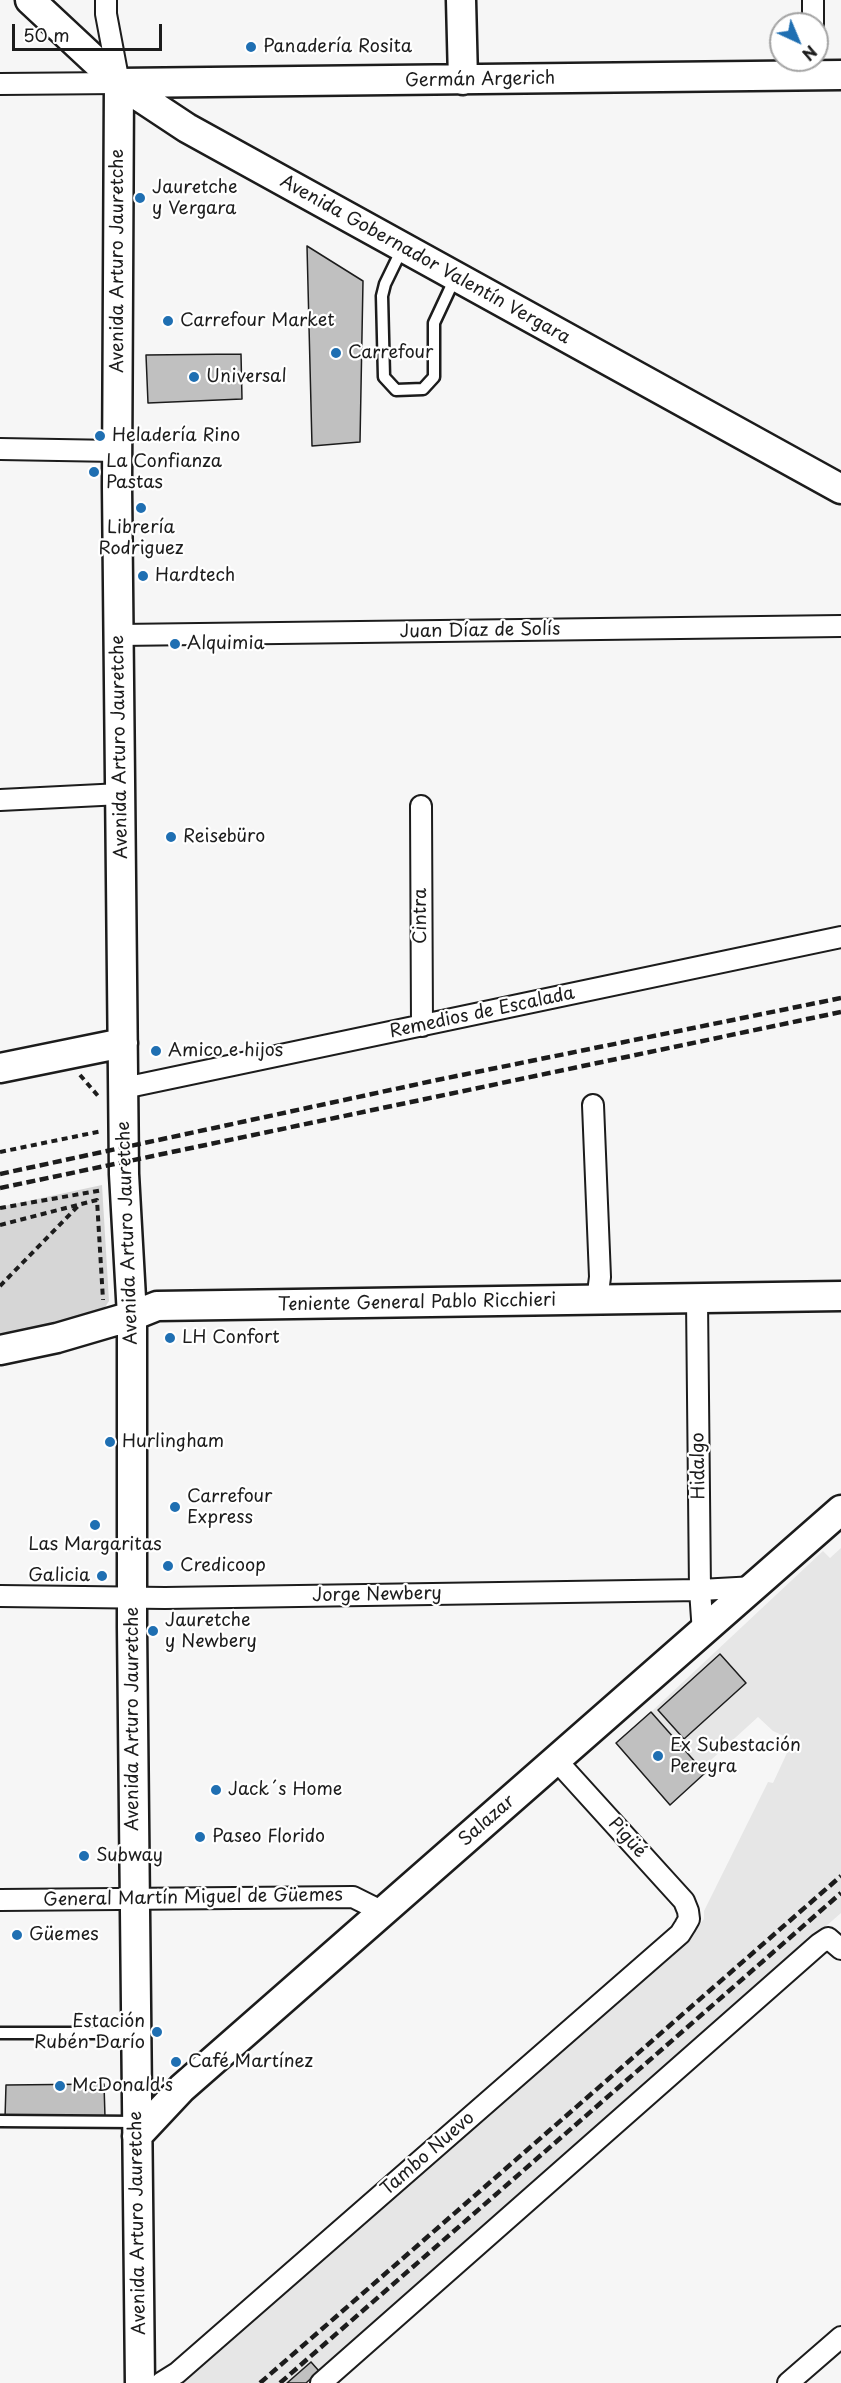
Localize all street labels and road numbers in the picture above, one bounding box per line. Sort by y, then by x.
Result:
street label: Germán Argerich [405,68,555,92]
street label: Avenida Arturo Jauretche [107,149,129,373]
street label: Avenida Gobernador Valentín Vergara [276,171,574,349]
street label: Juan Díaz de Solís [400,619,560,643]
street label: Avenida Arturo Jauretche [107,635,133,859]
street label: Cintra [410,888,432,944]
street label: Remedios de Escalada [387,983,577,1043]
street label: Avenida Arturo Jauretche [113,1121,143,1345]
street label: Teniente General Pablo Ricchieri [278,1290,556,1316]
street label: Hidalgo [688,1432,710,1500]
street label: Jorge Newbery [312,1583,442,1607]
street label: Avenida Arturo Jauretche [122,1607,144,1831]
street label: Salazar [455,1791,519,1851]
street label: Pigüé [603,1813,651,1863]
street label: General Martín Miguel de Güemes [43,1885,343,1911]
street label: Tambo Nuevo [377,2108,479,2200]
street label: Avenida Arturo Jauretche [125,2111,151,2335]

